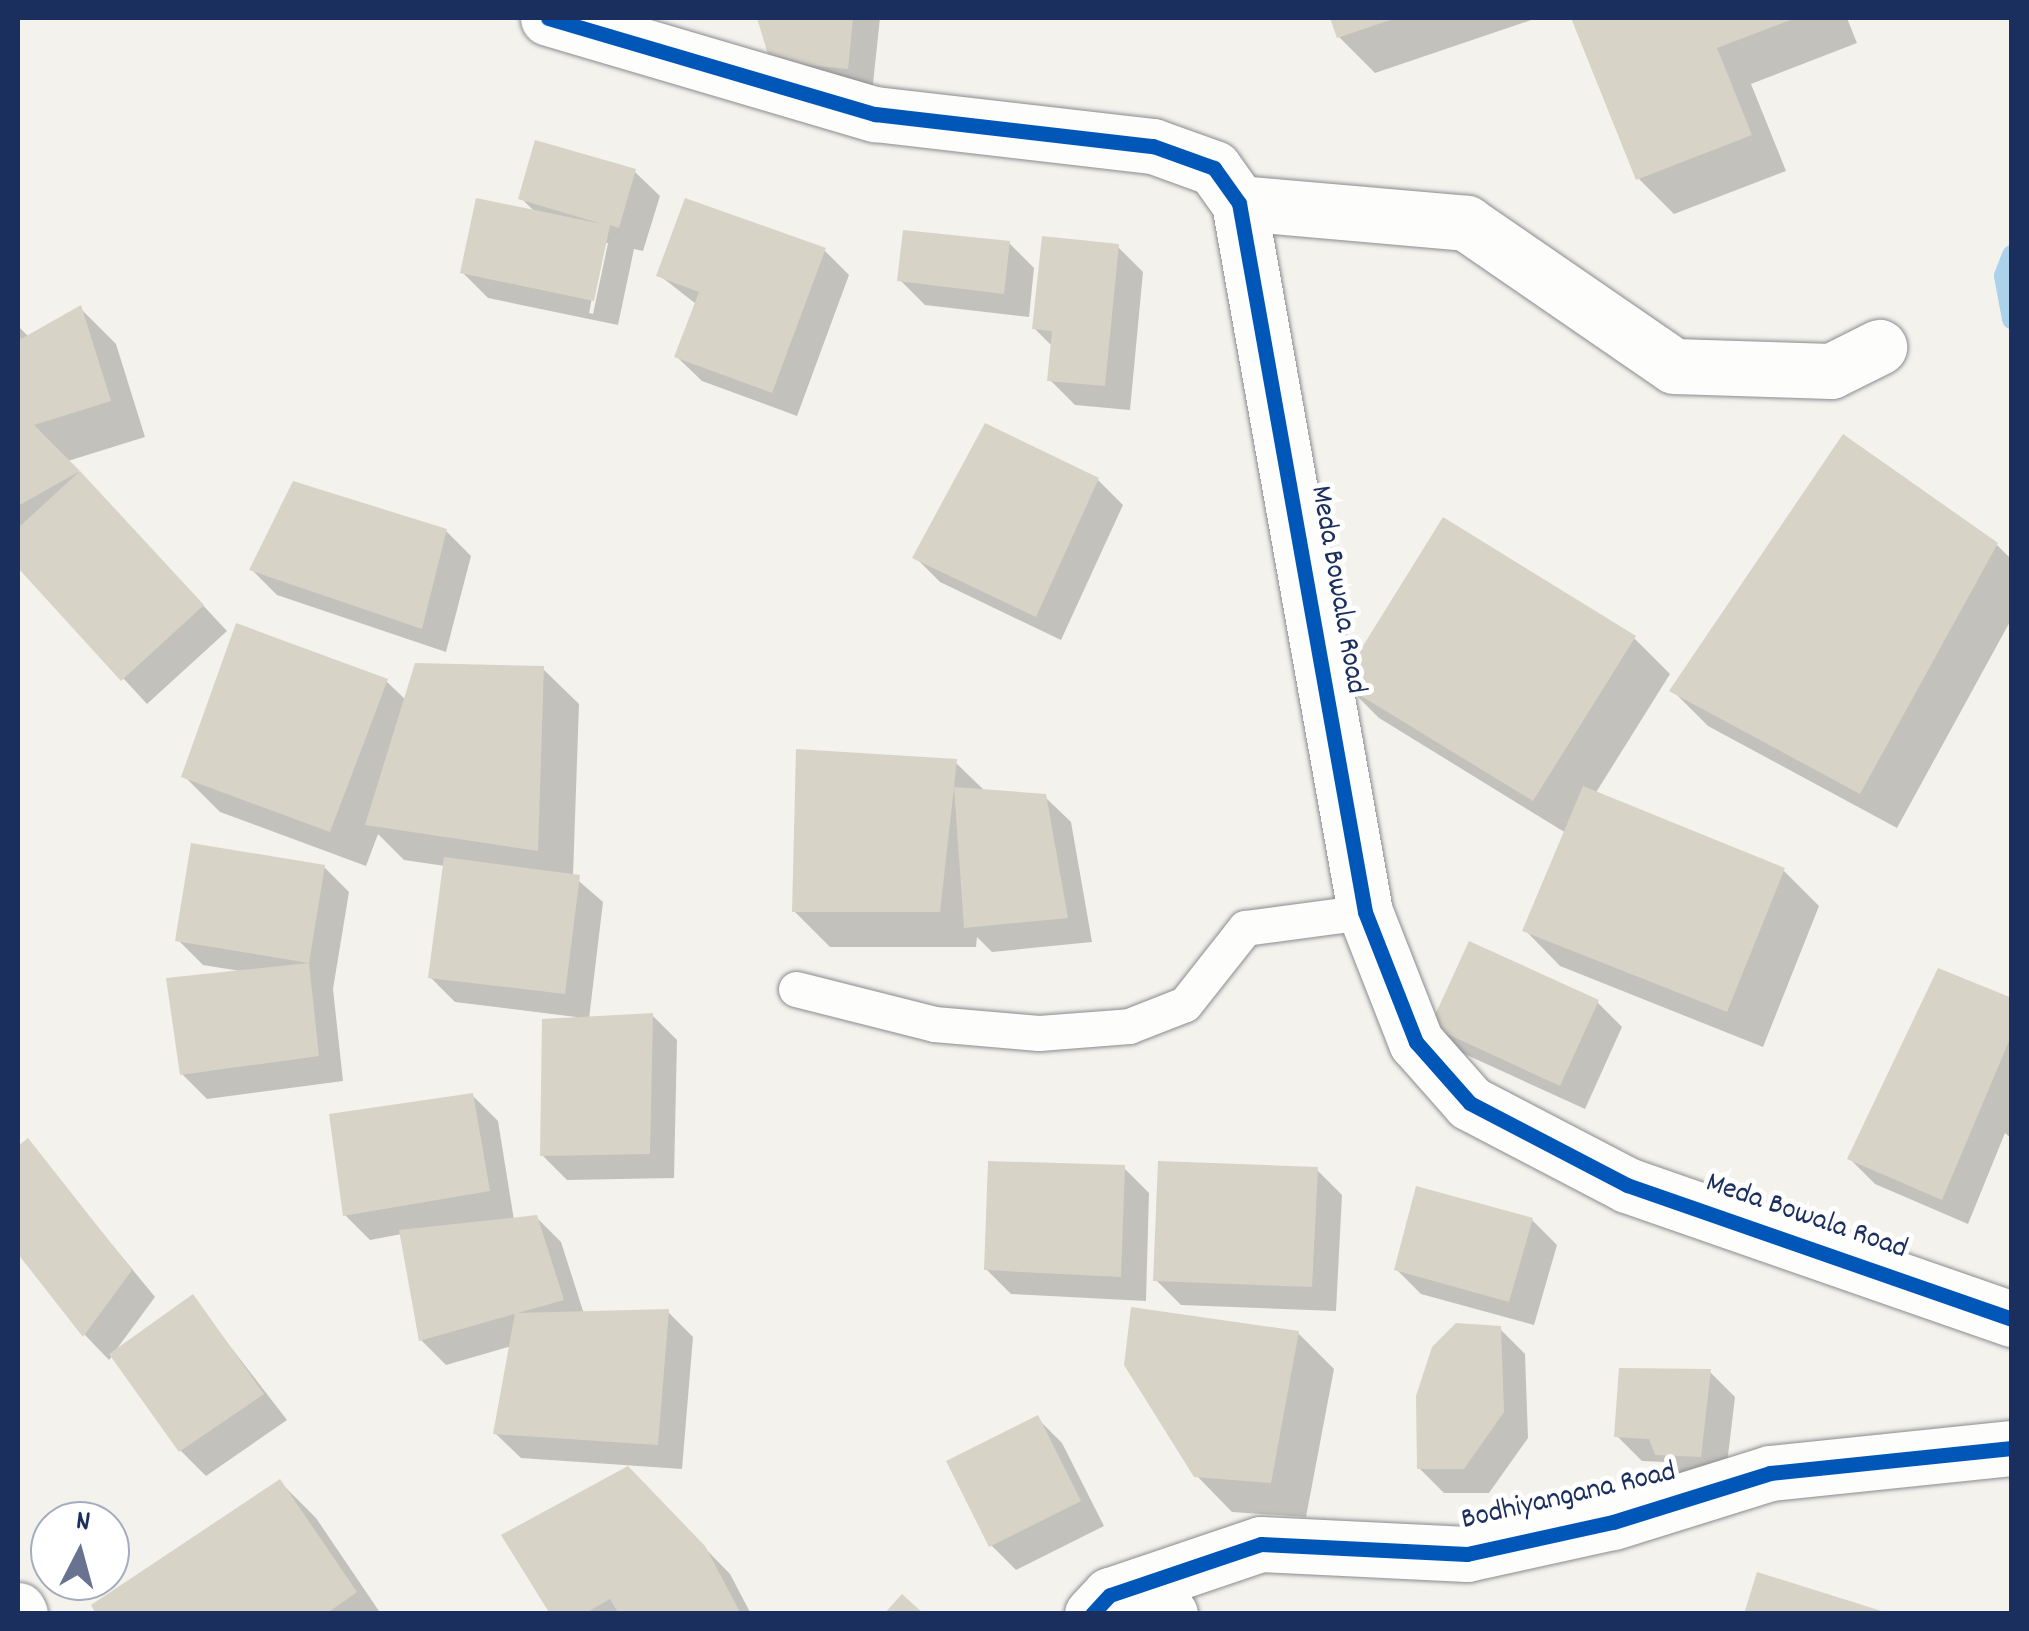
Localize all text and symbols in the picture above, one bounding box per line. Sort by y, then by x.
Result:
street label: Meda Bowala Road [1300,483,1372,697]
street label: Meda Bowala Road [1700,1167,1912,1269]
street label: Bodhiyangana Road [1458,1456,1680,1540]
north arrow [30,1501,130,1601]
text: N [74,1503,92,1544]

